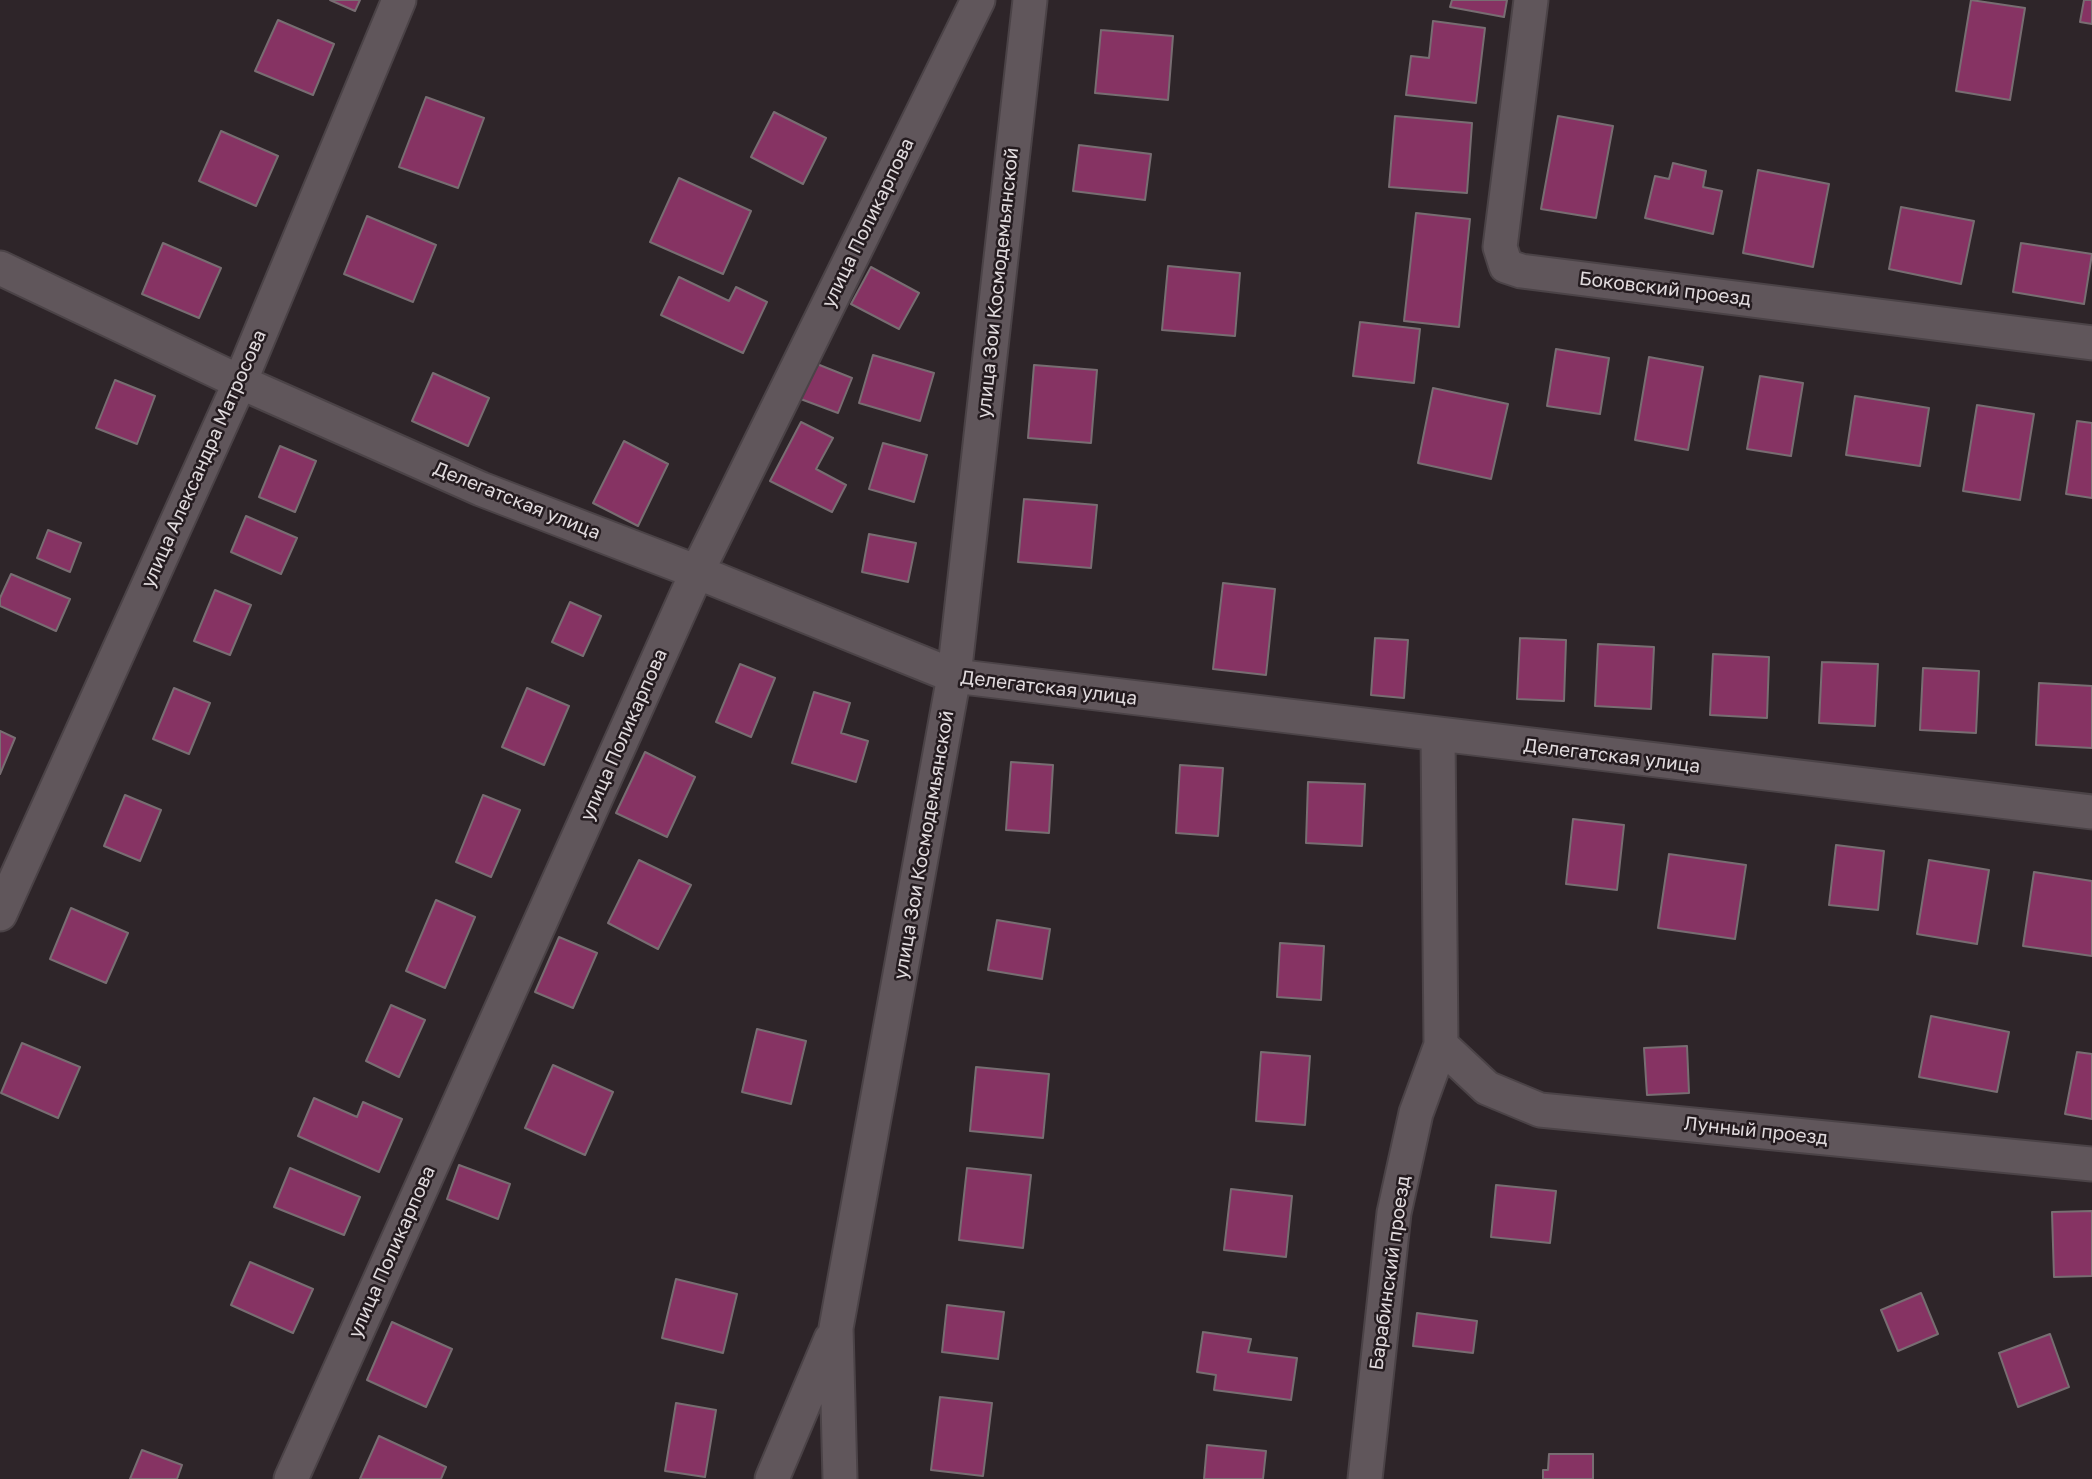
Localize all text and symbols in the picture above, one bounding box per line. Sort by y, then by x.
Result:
street label: улица Поликарпова [817,134,919,312]
street label: улица Зои Космодемьянской [972,146,1024,420]
street label: Боковский проезд [1578,267,1752,311]
street label: улица Александра Матросова [137,326,271,592]
street label: Делегатская улица [430,457,604,545]
street label: улица Поликарпова [576,645,672,825]
street label: Делегатская улица [959,666,1139,710]
street label: улица Зои Космодемьянской [889,709,959,981]
street label: Делегатская улица [1522,734,1702,778]
street label: Лунный проезд [1683,1112,1829,1150]
street label: улица Поликарпова [344,1162,440,1342]
street label: Барабинский проезд [1365,1174,1415,1372]

